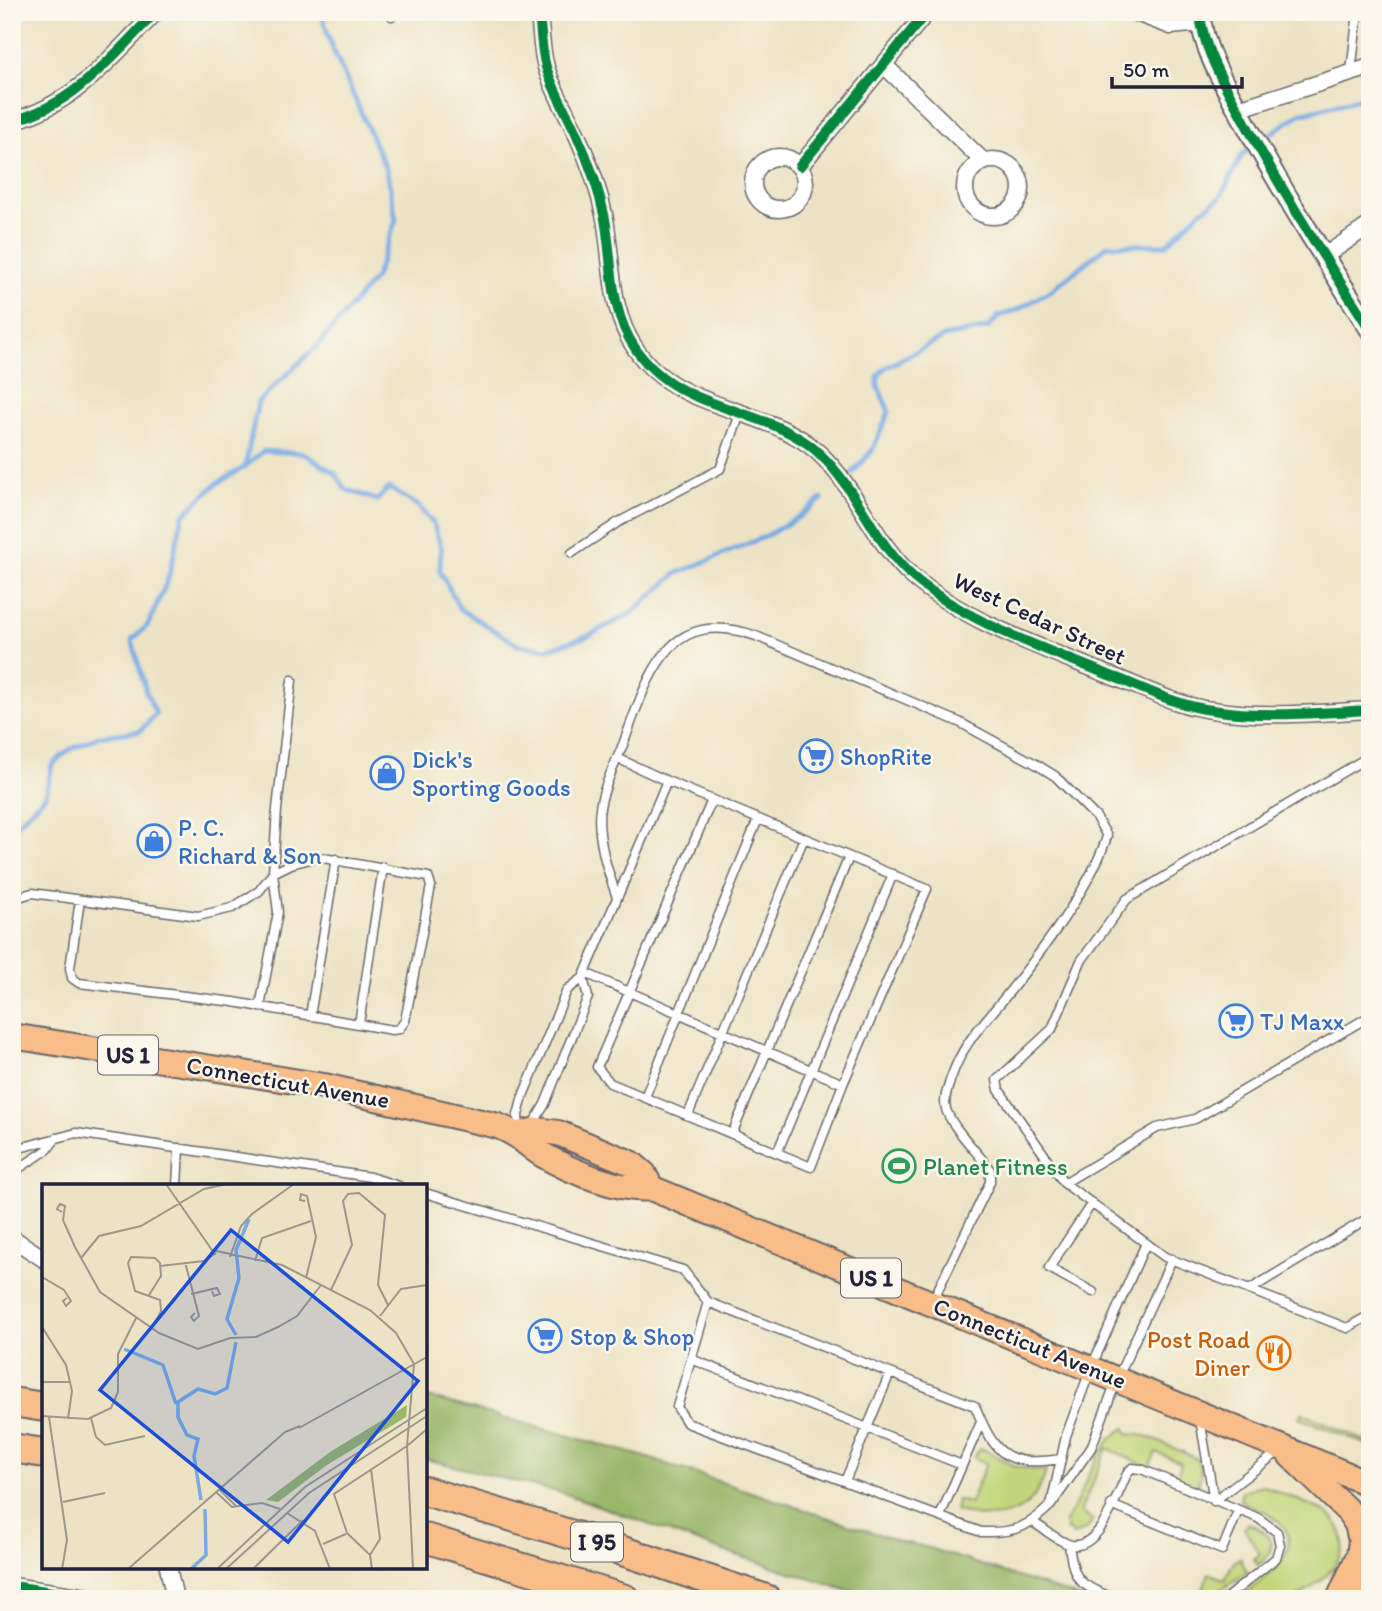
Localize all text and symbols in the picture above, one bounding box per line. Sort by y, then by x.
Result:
scale bar [1112,46,1242,90]
text: 50 m [1123,57,1170,82]
street label: West Cedar Street [949,565,1131,671]
supermarket icon: ShopRite [797,737,835,775]
place label: ShopRite [840,742,932,771]
place label: Dick's Sporting Goods [412,745,571,802]
shop icon: Dick's Sporting Goods [368,754,406,792]
place label: P. C. Richard & Son [178,813,322,870]
shop icon: P. C. Richard & Son [135,822,173,860]
supermarket icon: TJ Maxx [1217,1002,1255,1040]
place label: TJ Maxx [1260,1007,1344,1036]
road number: US 1 [98,1036,158,1074]
street label: Connecticut Avenue [184,1050,392,1114]
sports icon: Planet Fitness [880,1147,918,1185]
place label: Planet Fitness [923,1152,1068,1181]
inset map [42,1184,427,1569]
road number: US 1 [841,1259,901,1298]
street label: Connecticut Avenue [929,1291,1131,1395]
supermarket icon: Stop & Shop [526,1317,564,1355]
place label: Stop & Shop [570,1322,694,1351]
place label: Post Road Diner [1147,1325,1250,1382]
restaurant icon: Post Road Diner [1255,1334,1293,1372]
road number: I 95 [571,1522,623,1562]

